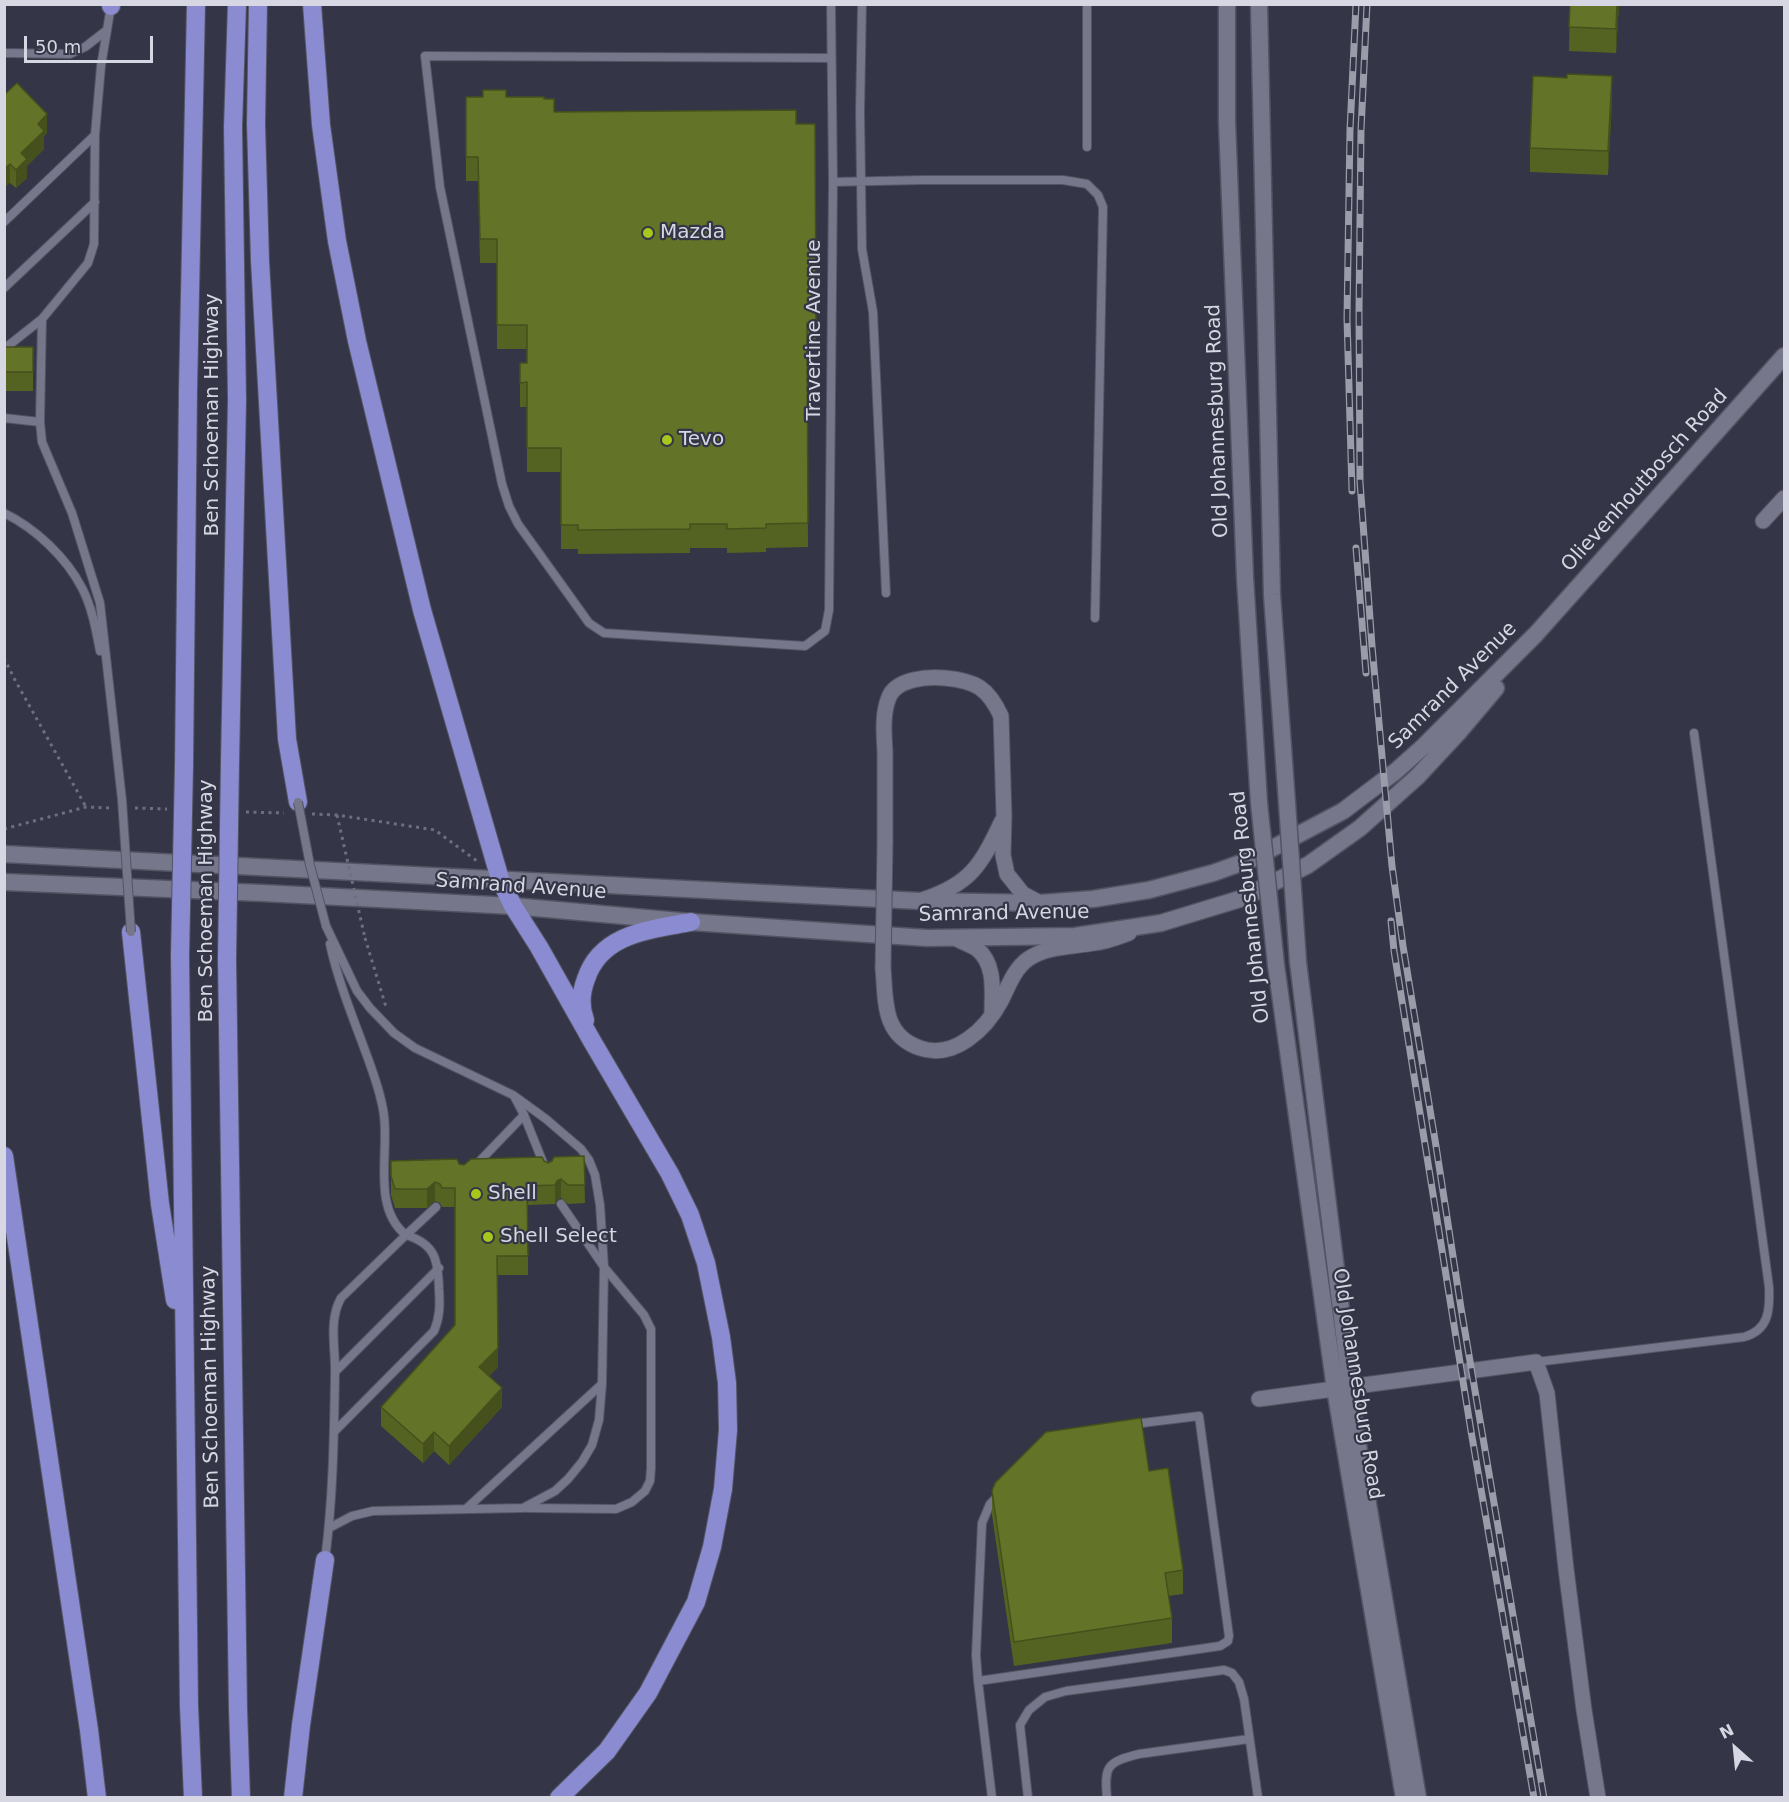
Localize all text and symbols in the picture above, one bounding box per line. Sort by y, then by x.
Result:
scale bar [27,24,156,62]
text: 50 m [35,36,81,57]
place label: Mazda [660,221,725,245]
marker: Mazda [641,226,655,240]
street label: Travertine Avenue [803,239,827,421]
street label: Ben Schoeman Highway [201,293,225,537]
street label: Old Johannesburg Road [1202,304,1234,538]
street label: Olievenhoutbosch Road [1557,385,1733,577]
place label: Tevo [679,428,724,452]
marker: Tevo [660,433,674,447]
street label: Samrand Avenue [1384,617,1522,755]
street label: Ben Schoeman Highway [195,779,219,1023]
street label: Old Johannesburg Road [1227,789,1275,1025]
street label: Samrand Avenue [435,869,607,905]
street label: Samrand Avenue [918,901,1090,927]
place label: Shell [488,1182,537,1206]
marker: Shell [469,1187,483,1201]
place label: Shell Select [500,1225,617,1249]
marker: Shell Select [481,1230,495,1244]
street label: Ben Schoeman Highway [197,1265,225,1509]
street label: Old Johannesburg Road [1327,1267,1387,1501]
north arrow [1705,1718,1765,1778]
text: N [1716,1720,1737,1743]

